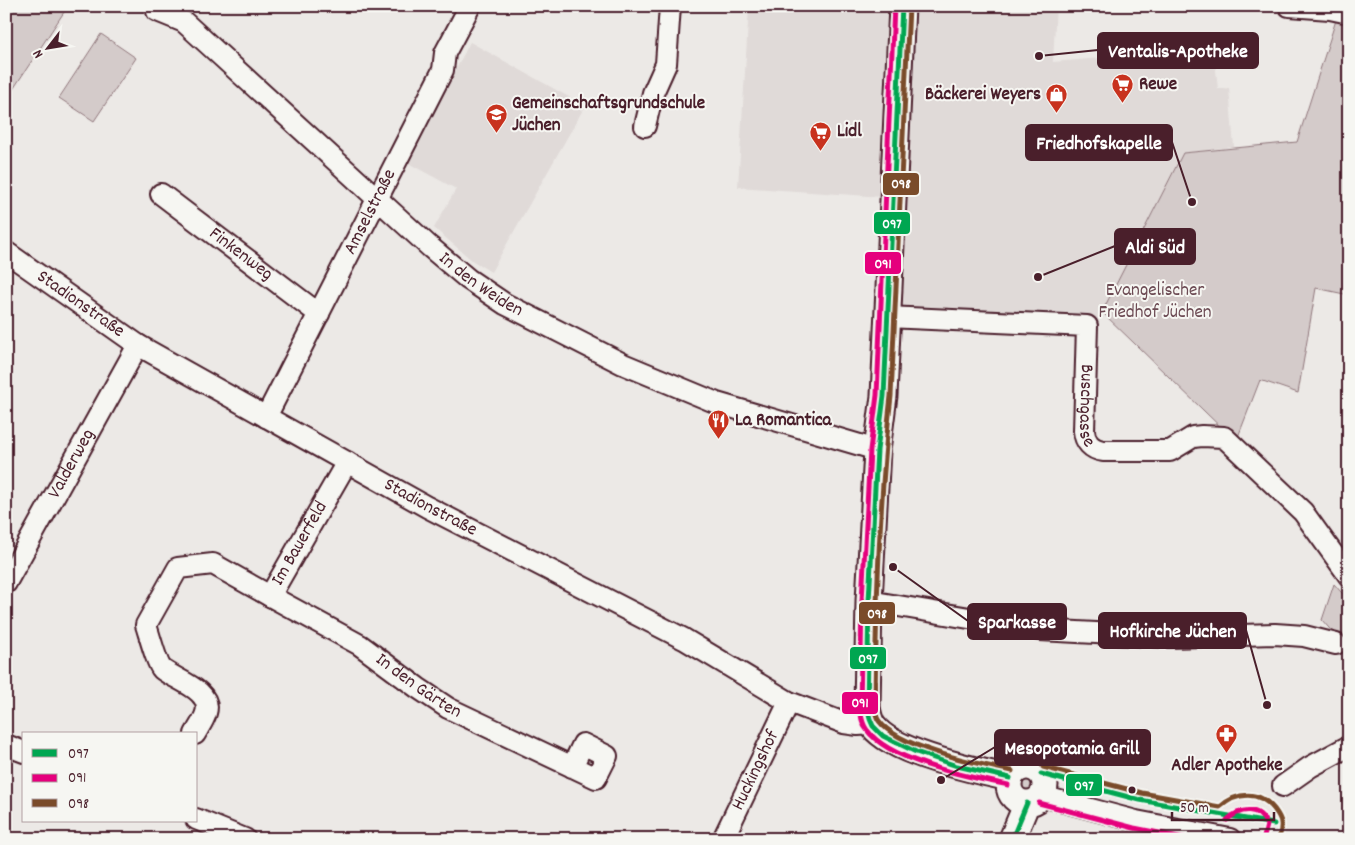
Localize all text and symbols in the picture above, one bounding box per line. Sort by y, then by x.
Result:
north arrow [22,22,72,72]
callout: Ventalis-Apotheke [1098,33,1258,68]
text: Ventalis-Apotheke [1108,39,1248,67]
text: N [28,45,49,62]
place label: Rewe [1139,72,1177,99]
supermarket icon: Rewe [1111,73,1135,104]
place label: Bäckerei Weyers [925,82,1041,109]
shop icon: Bäckerei Weyers [1045,83,1069,114]
place label: Gemeinschaftsgrundschule Jüchen [512,91,705,140]
school or university icon: Gemeinschaftsgrundschule Jüchen [484,103,508,134]
place label: Lidl [837,119,862,146]
supermarket icon: Lidl [809,120,833,151]
callout: Friedhofskapelle [1026,125,1172,160]
text: Friedhofskapelle [1036,131,1162,159]
street label: Amselstraße [337,165,404,260]
line badge: 098 [882,172,920,196]
text: 098 [891,175,911,195]
line badge: 097 [873,211,911,235]
text: 097 [882,215,902,235]
street label: Finkenweg [203,221,279,288]
callout: Aldi Süd [1115,229,1195,264]
text: Aldi Süd [1125,235,1185,263]
street label: In den Weiden [432,246,527,324]
line badge: 091 [864,251,902,275]
text: 091 [874,255,892,275]
street label: Stadionstraße [31,264,130,345]
park label: Evangelischer Friedhof Jüchen [1098,278,1212,327]
street label: Buschgasse [1071,364,1101,454]
place label: La Romantica [735,408,833,435]
restaurant icon: La Romantica [707,409,731,440]
street label: Valderweg [42,424,102,504]
street label: Stadionstraße [379,472,482,544]
street label: Im Bauerfeld [265,496,335,591]
line badge: 098 [858,601,896,625]
callout: Sparkasse [968,604,1066,639]
text: 098 [867,605,887,625]
text: Sparkasse [978,610,1056,638]
callout: Hofkirche Jüchen [1099,613,1246,648]
text: Hofkirche Jüchen [1109,619,1237,647]
line badge: 097 [849,646,887,670]
street label: In den Gärten [369,647,466,726]
text: 097 [858,650,878,670]
line badge: 091 [841,691,879,715]
text: 091 [851,694,869,714]
pharmacy icon: Adler Apotheke [1215,723,1239,754]
street label: Huckingshof [725,725,787,815]
callout: Mesopotamia Grill [995,730,1150,765]
legend [22,732,198,822]
text: Mesopotamia Grill [1005,736,1140,764]
text: 097 [68,744,89,766]
place label: Adler Apotheke [1171,753,1283,780]
text: 091 [68,768,86,790]
line badge: 097 [1065,773,1103,797]
text: 097 [1074,777,1094,797]
unlabelled marker [1127,785,1137,795]
scale bar [1172,790,1275,822]
text: 098 [68,794,89,816]
text: 50 m [1180,798,1209,820]

